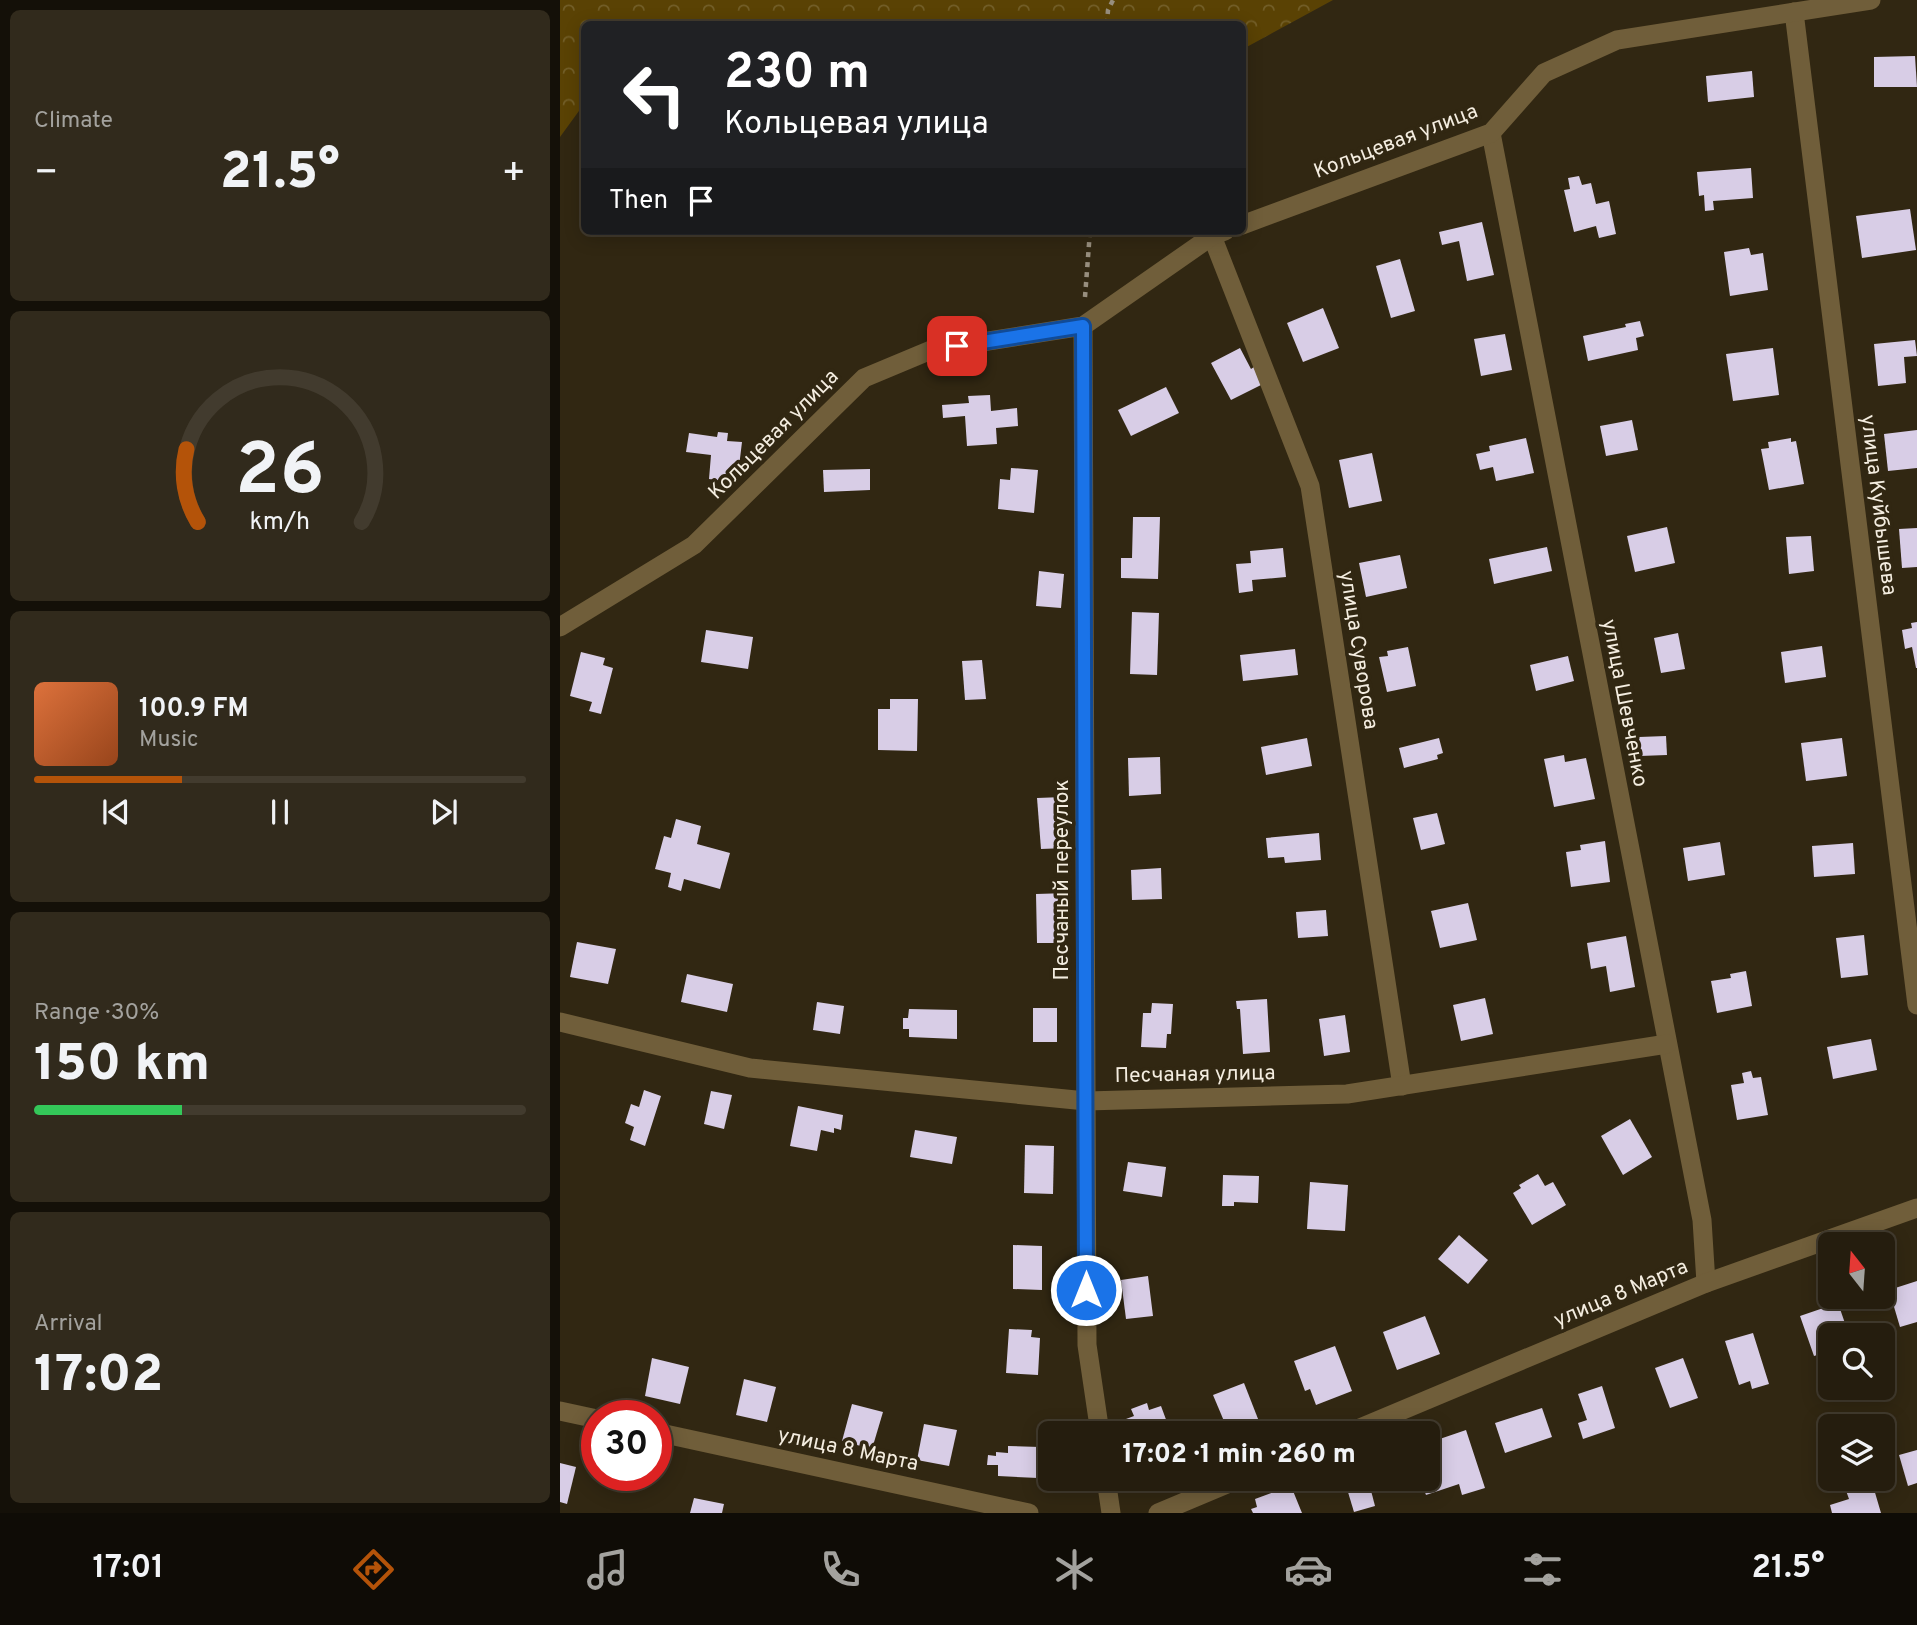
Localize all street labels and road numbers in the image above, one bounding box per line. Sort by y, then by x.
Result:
street label: Кольцевая улица [1310,98,1482,186]
street label: Кольцевая улица [703,364,845,506]
street label: улица Куйбышева [1854,413,1902,597]
street label: улица Суворова [1332,569,1384,731]
street label: улица Шевченко [1594,617,1654,789]
street label: Песчаный переулок [1049,779,1076,981]
street label: Песчаная улица [1114,1060,1276,1090]
street label: улица 8 Марта [1550,1254,1692,1334]
street label: улица 8 Марта [775,1422,921,1478]

